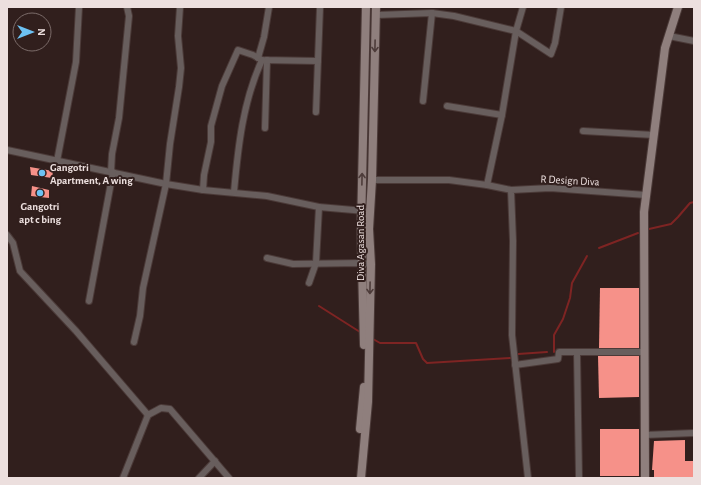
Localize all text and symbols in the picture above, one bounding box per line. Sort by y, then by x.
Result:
north arrow [12,12,52,52]
text: N [36,28,47,36]
one-way arrow [371,39,379,52]
place label: Gangotri Apartment, A wing [50,162,133,186]
marker: Gangotri Apartment, A wing [37,168,47,178]
one-way arrow [358,173,366,186]
street label: R Design Diva [540,173,600,188]
marker: Gangotri apt c bing [35,188,45,198]
place label: Gangotri apt c bing [19,201,62,225]
street label: Diva Agasan Road [355,205,366,281]
one-way arrow [366,281,374,294]

